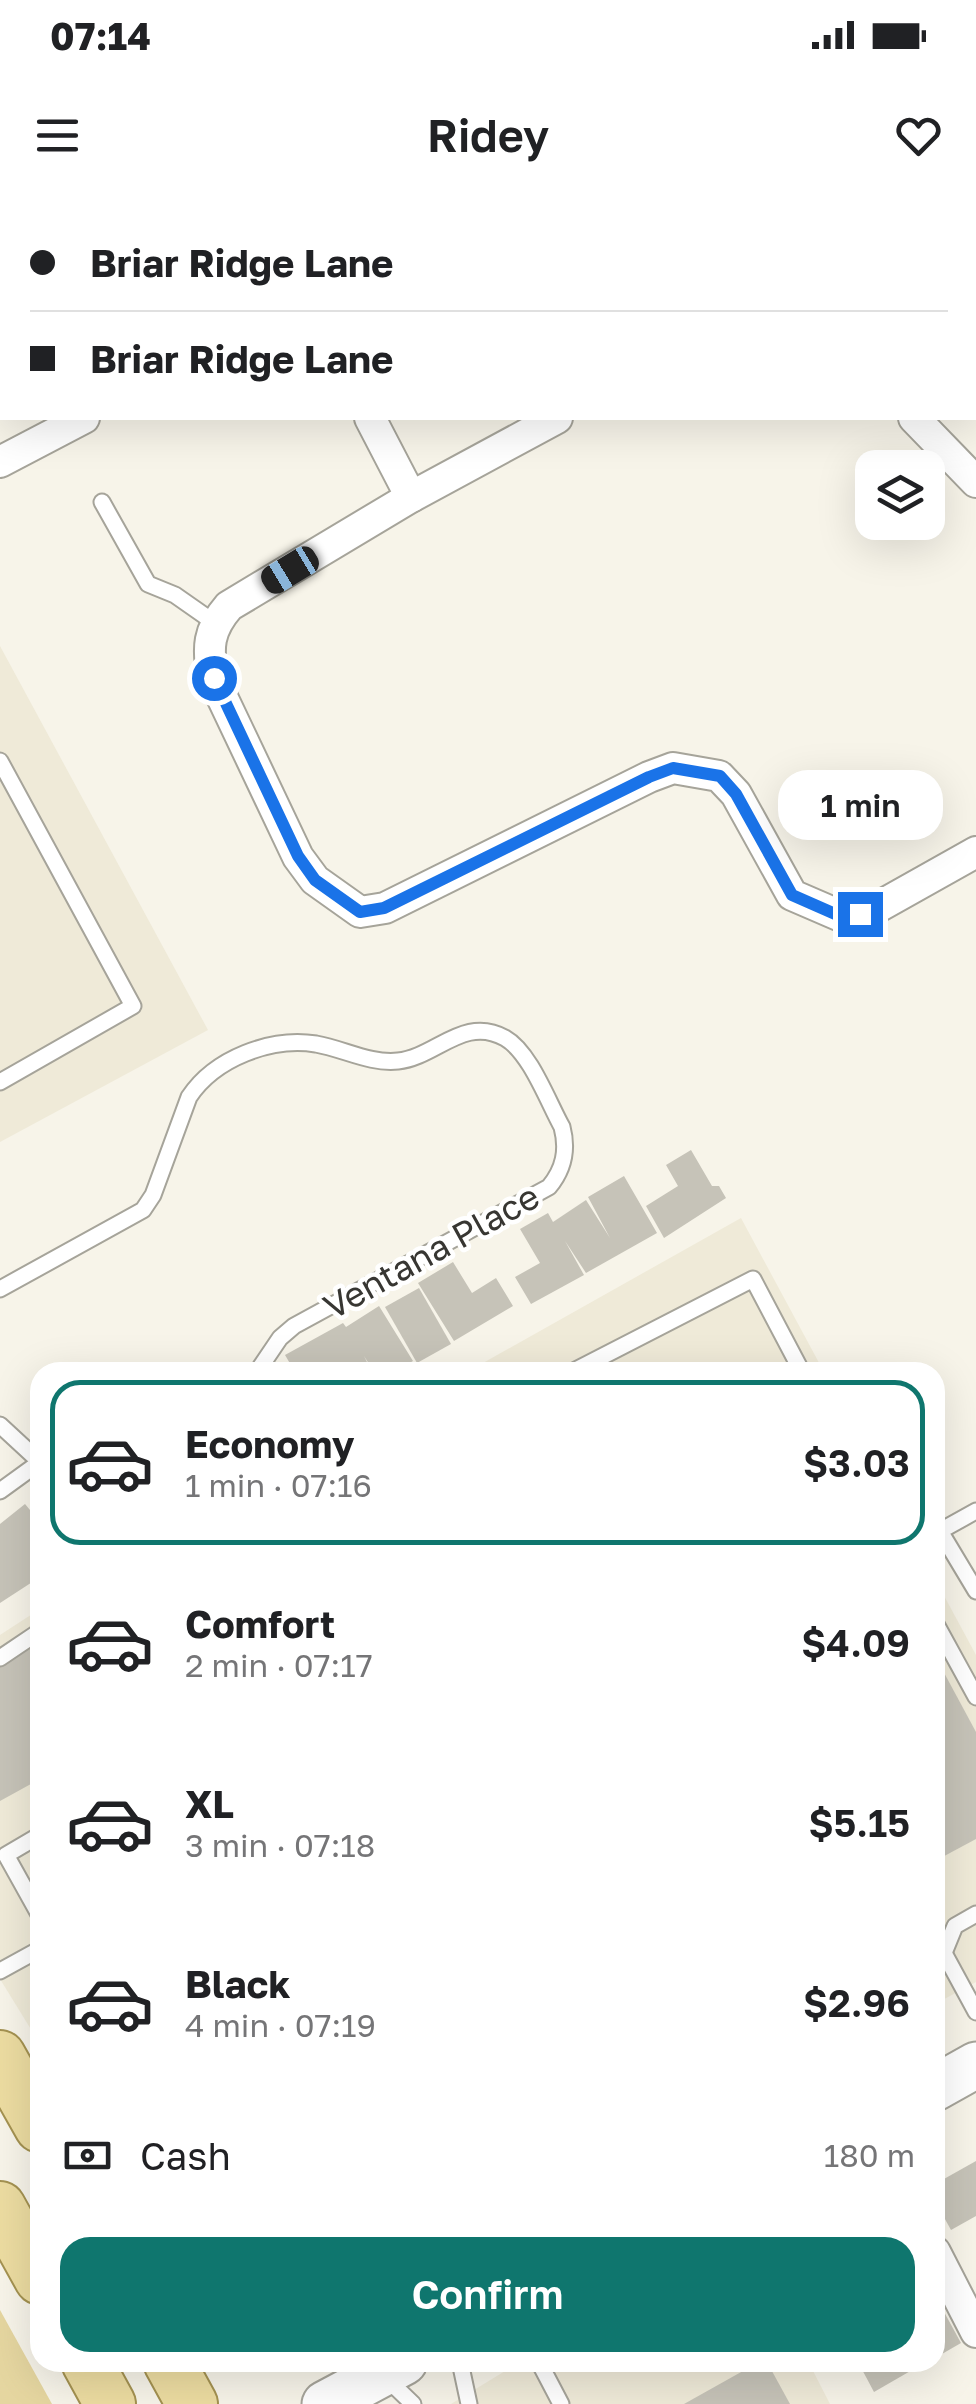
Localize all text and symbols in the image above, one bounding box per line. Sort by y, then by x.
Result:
text: 07:14 [50,13,151,58]
icon: menu [30,108,85,163]
text: Ridey [427,108,549,162]
icon: heart [891,108,946,163]
text: Briar Ridge Lane [90,240,393,285]
text: Briar Ridge Lane [90,336,393,381]
map controls [855,450,945,540]
button: layers [855,450,945,540]
car [257,542,323,598]
route start [192,656,237,701]
callout: 1 min [778,769,942,839]
text: 1 min [820,786,901,824]
route end [838,892,883,937]
street label: Ventana Place [316,1174,546,1328]
icon: car [65,1418,155,1508]
text: Economy [185,1421,354,1466]
text: $3.03 [803,1440,910,1485]
text: 1 min · 07:16 [185,1466,372,1504]
icon: car [65,1598,155,1688]
text: Comfort [185,1601,335,1646]
text: $4.09 [801,1620,910,1665]
text: 2 min · 07:17 [185,1646,373,1684]
icon: car [65,1778,155,1868]
text: XL [185,1781,234,1826]
text: $5.15 [809,1800,910,1845]
text: 3 min · 07:18 [185,1826,375,1864]
icon: car [65,1958,155,2048]
text: Black [185,1961,290,2006]
text: $2.96 [803,1980,910,2025]
text: 4 min · 07:19 [185,2006,376,2044]
icon: cash [60,2128,115,2183]
text: Cash [140,2133,231,2178]
text: 180 m [824,2136,915,2174]
button: Confirm [60,2237,915,2352]

